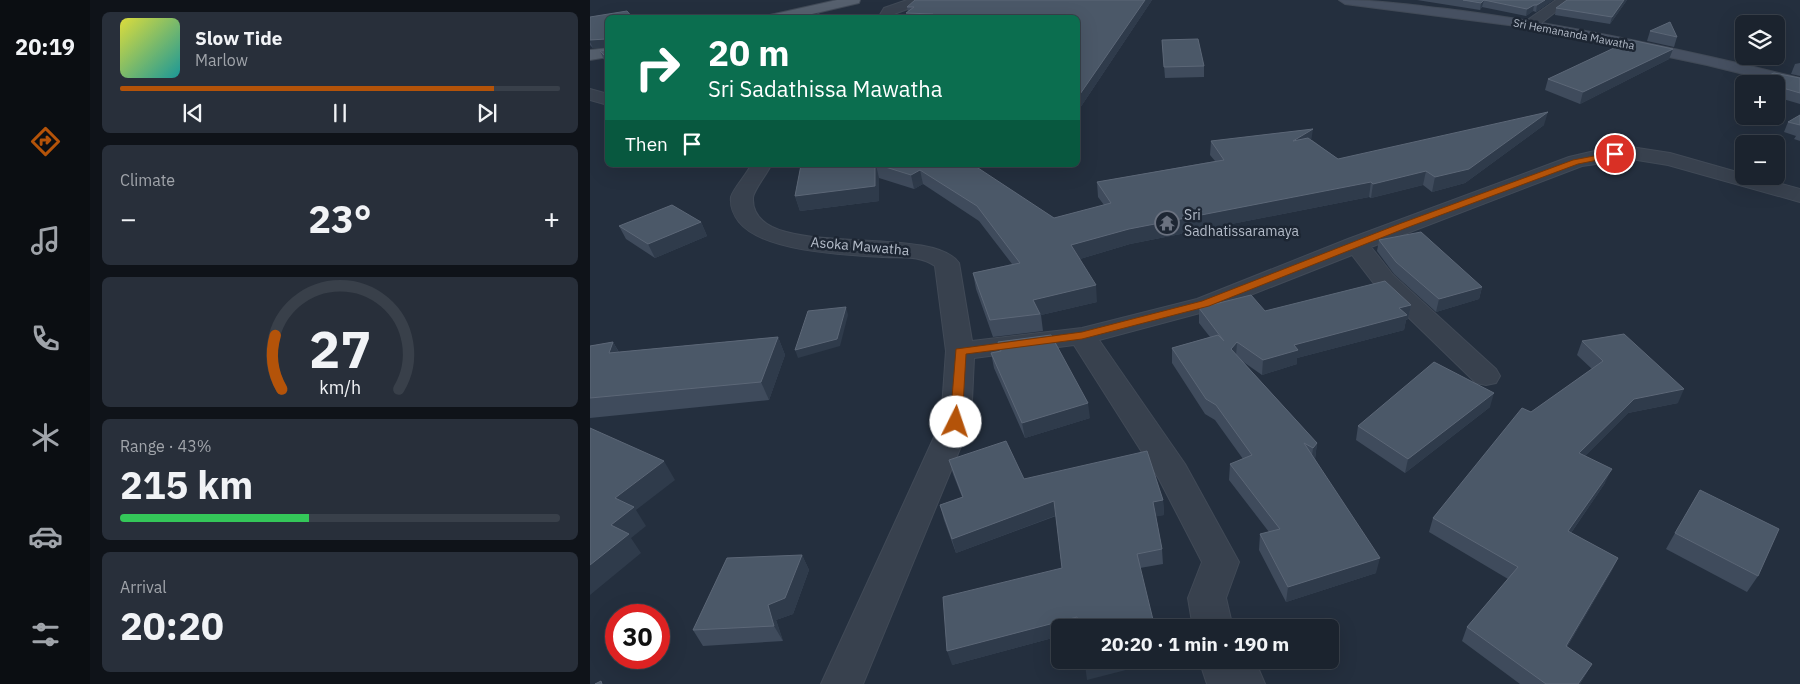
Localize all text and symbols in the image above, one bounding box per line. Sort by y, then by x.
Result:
street label: Sri Hemananda Mawatha [1512,15,1636,53]
map controls [1735,15,1785,185]
button: layers [1735,15,1785,65]
text: Slow Tide [195,26,282,50]
text: 20 m [708,30,790,76]
text: 20:19 [15,32,75,61]
icon: right [625,35,690,100]
text: Marlow [195,50,248,70]
text: Sri Sadathissa Mawatha [708,74,943,103]
button: + [1735,75,1785,125]
icon: previous [179,99,207,127]
icon: pause [326,99,354,127]
icon: next [473,99,501,127]
icon: directions [28,124,63,159]
icon: arrive [678,130,706,158]
text: Then [625,132,668,156]
pin [1594,133,1636,175]
button: − [1735,135,1785,185]
icon: arrive [1601,140,1629,168]
text: Climate [120,170,175,190]
text: 23° [308,194,372,243]
text: − [120,200,137,237]
text: + [543,200,560,237]
place label: Sri Sadhatissaramaya [1184,206,1300,240]
temple icon: Sri Sadhatissaramaya [1154,210,1180,236]
icon: music [28,223,63,258]
street label: Asoka Mawatha [810,233,911,259]
text: 27 [309,315,371,382]
icon: phone [28,321,63,356]
text: km/h [319,376,361,399]
position arrow [929,395,981,447]
icon: climate [28,420,63,455]
text: Range · 43% [120,436,212,456]
text: 215 km [120,460,253,509]
icon: car [28,519,63,554]
text: Arrival [120,577,167,597]
text: 20:20 [120,601,224,650]
speed limit sign: 30 [605,604,670,669]
icon: filters [28,617,63,652]
text: 20:20 · 1 min · 190 m [1101,632,1289,656]

